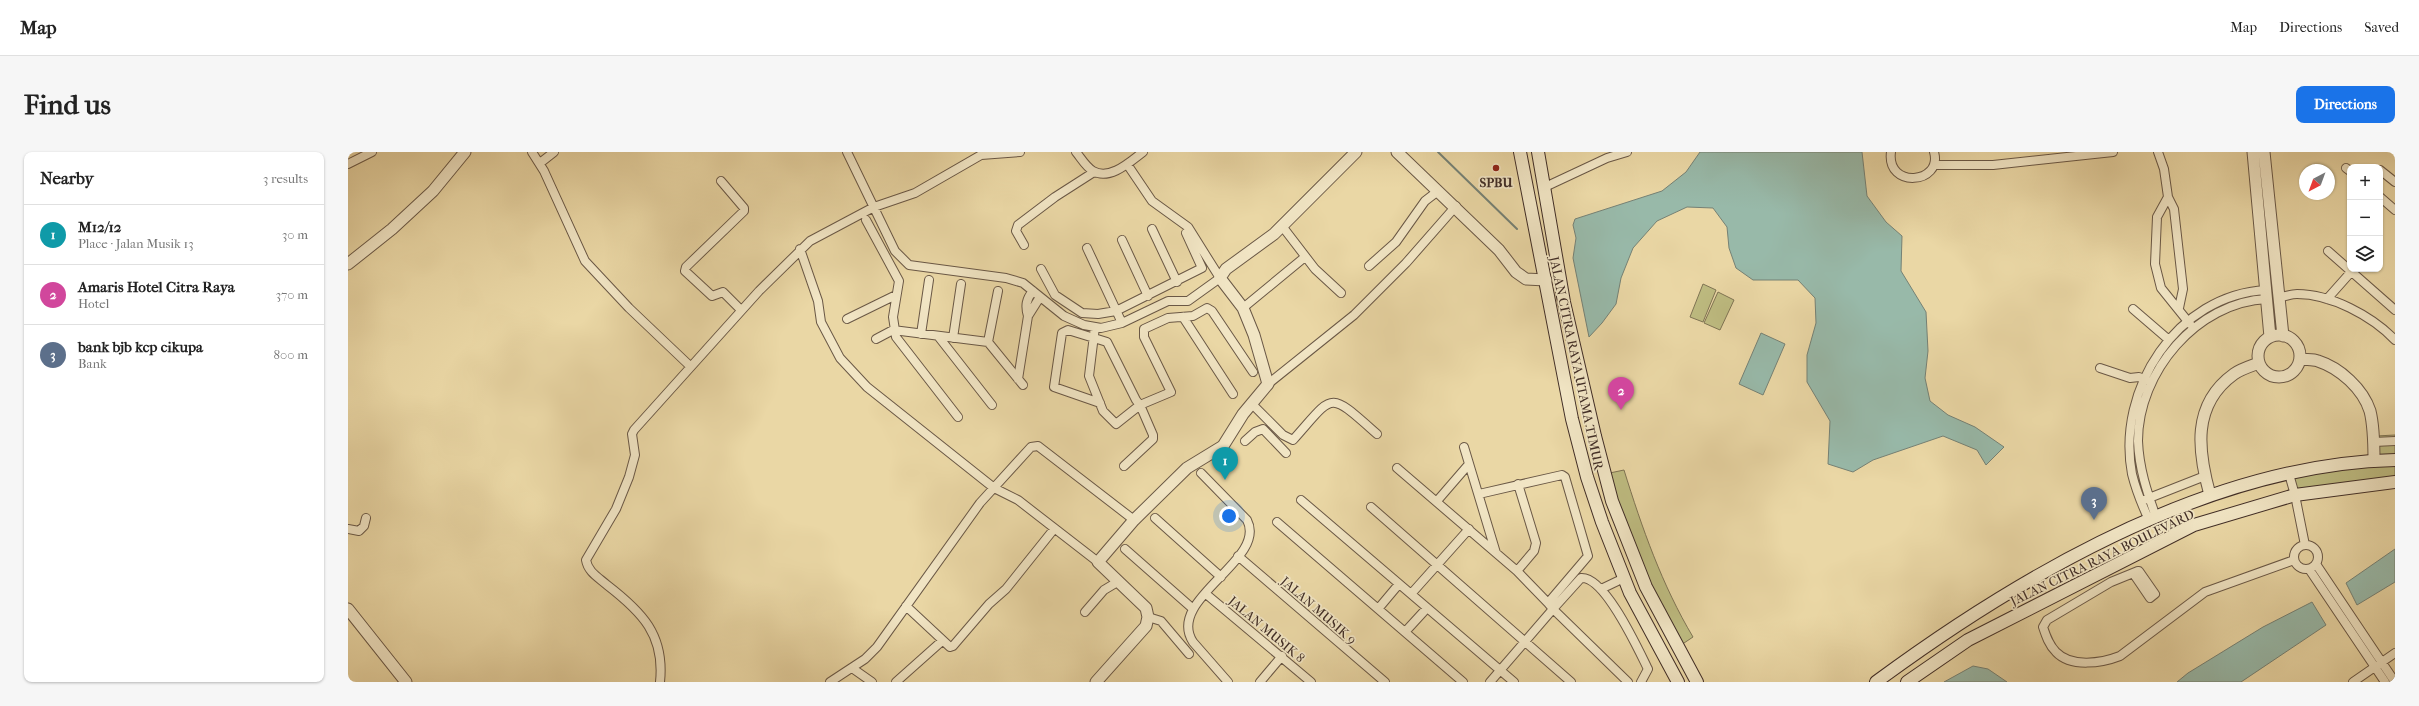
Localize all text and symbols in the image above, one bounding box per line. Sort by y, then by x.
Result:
text: Map [20,17,56,39]
text: Map [2230,19,2257,36]
text: Directions [2279,19,2342,36]
text: Saved [2364,19,2399,36]
button: Directions [2296,86,2395,123]
text: Find us [24,88,111,121]
marker: SPBU [1491,163,1501,173]
north arrow [2299,164,2335,200]
map controls [2347,164,2383,272]
button: + [2347,164,2383,200]
text: Nearby [40,168,94,188]
text: 3 results [263,171,308,186]
place label: SPBU [1479,175,1513,190]
button: − [2347,200,2383,236]
text: M12/12 [78,218,122,236]
text: 1 [51,227,55,242]
text: 30 m [282,227,308,242]
text: Place · Jalan Musik 13 [78,236,194,251]
button: layers [2347,236,2383,272]
street label: JALAN CITRA RAYA UTAMA TIMUR [1546,254,1607,472]
text: Amaris Hotel Citra Raya [78,278,235,296]
text: 2 [50,287,56,302]
text: 370 m [276,287,308,302]
text: Hotel [78,296,109,311]
text: bank bjb kcp cikupa [78,338,203,356]
text: 3 [50,347,56,362]
text: 800 m [274,347,308,362]
text: Bank [78,356,107,371]
pin: 2 [1608,377,1634,410]
pin: 1 [1212,447,1238,480]
pin: 3 [2081,487,2107,520]
your location [1219,506,1239,526]
street label: JALAN CITRA RAYA BOULEVARD [2007,506,2197,609]
street label: JALAN MUSIK 9 [1277,573,1360,647]
street label: JALAN MUSIK 8 [1225,593,1308,666]

